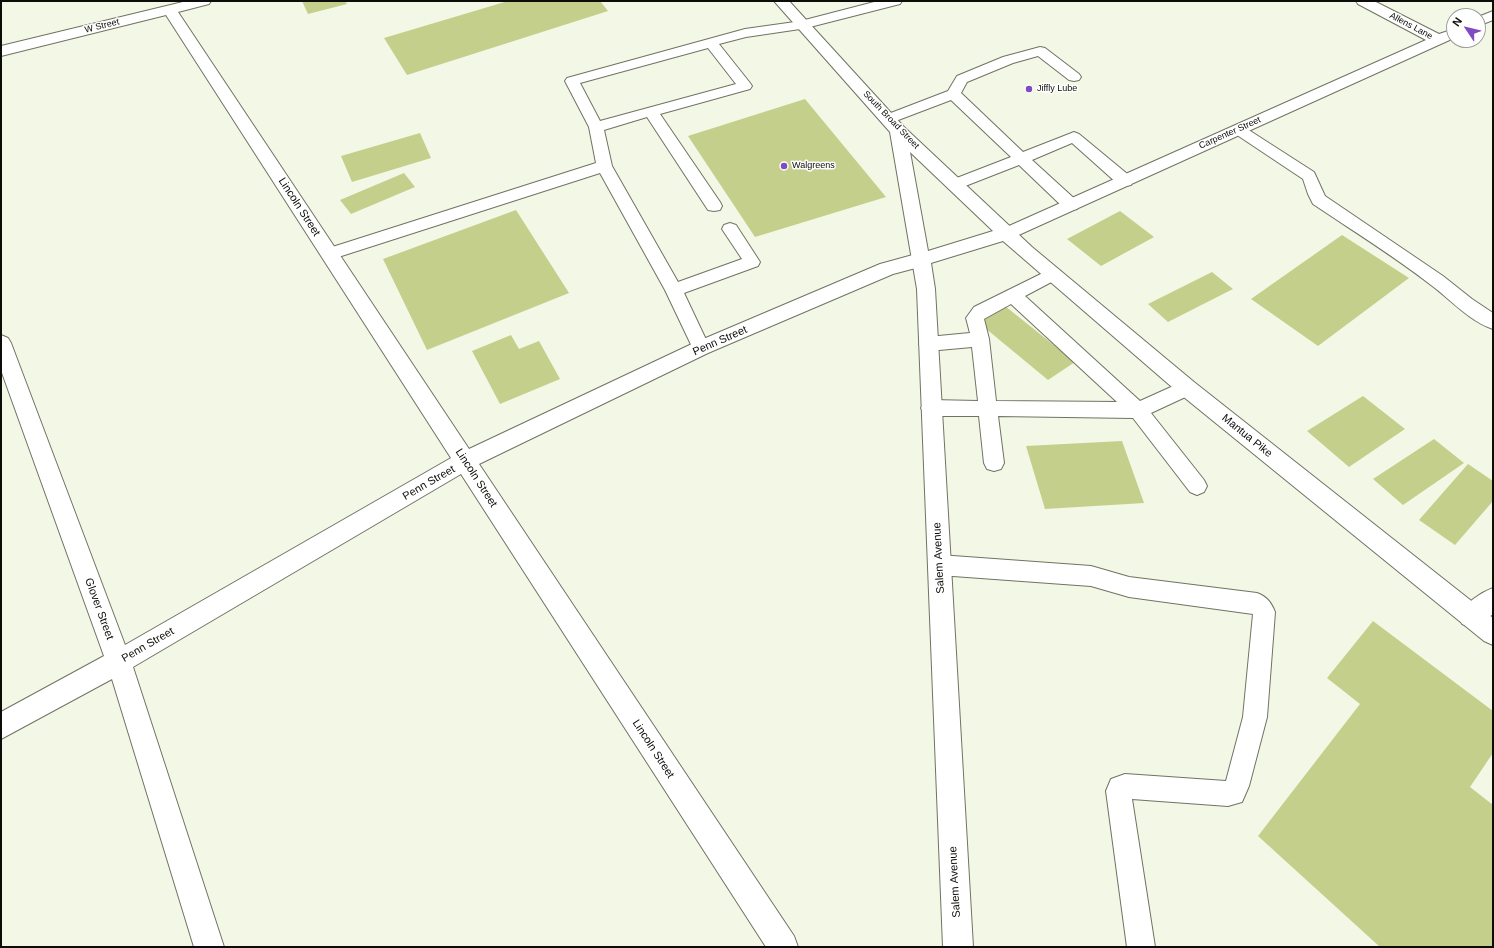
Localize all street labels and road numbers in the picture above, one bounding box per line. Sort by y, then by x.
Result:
street label: Allens Lane [1388,10,1434,42]
street label: W Street [84,17,120,35]
street label: South Broad Street [861,89,921,151]
street label: Carpenter Street [1197,115,1263,151]
street label: Lincoln Street [275,175,323,239]
street label: Penn Street [691,323,749,359]
street label: Mantua Pike [1219,412,1275,460]
street label: Lincoln Street [452,446,500,510]
street label: Penn Street [401,463,457,503]
street label: Salem Avenue [931,522,947,594]
street label: Glover Street [82,576,116,642]
street label: Penn Street [120,625,176,665]
street label: Lincoln Street [629,717,677,781]
street label: Salem Avenue [947,846,963,918]

